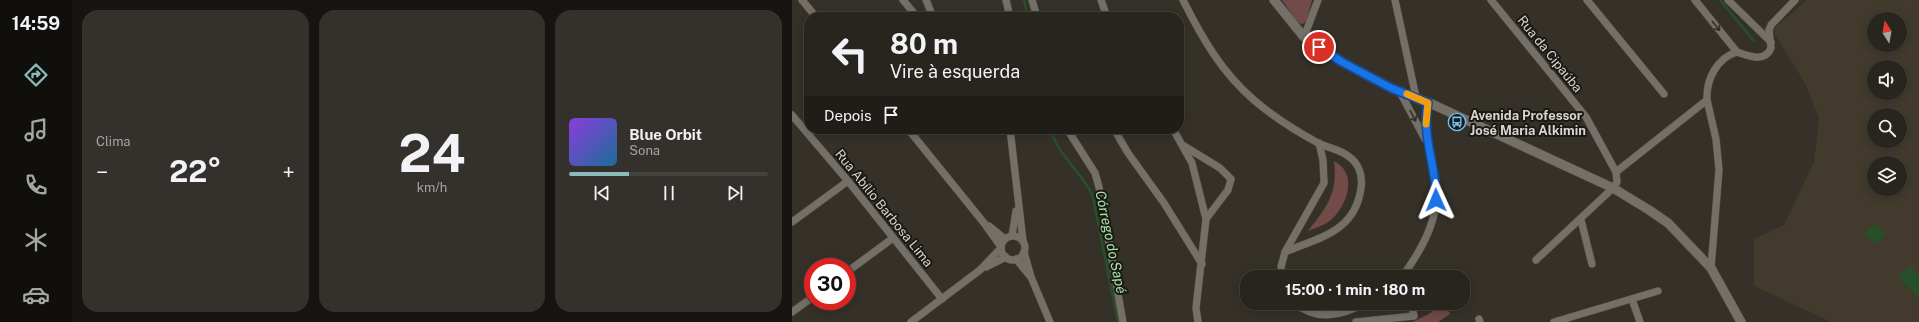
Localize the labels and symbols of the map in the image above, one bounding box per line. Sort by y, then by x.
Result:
north arrow [1867,12,1907,52]
street label: Rua da Cipaúba [1515,13,1585,95]
one-way arrow [1712,20,1721,31]
pin [1302,30,1336,64]
place label: Avenida Professor José Maria Alkimin [1470,108,1586,138]
one-way arrow [1410,110,1418,122]
bus stop icon: Avenida Professor José Maria Alkimin [1447,112,1467,132]
street label: Rua Abílio Barbosa Lima [832,146,936,270]
position arrow [1415,179,1457,221]
water label: Córrego do Sapé [1092,189,1130,295]
speed limit sign: 30 [804,258,856,310]

